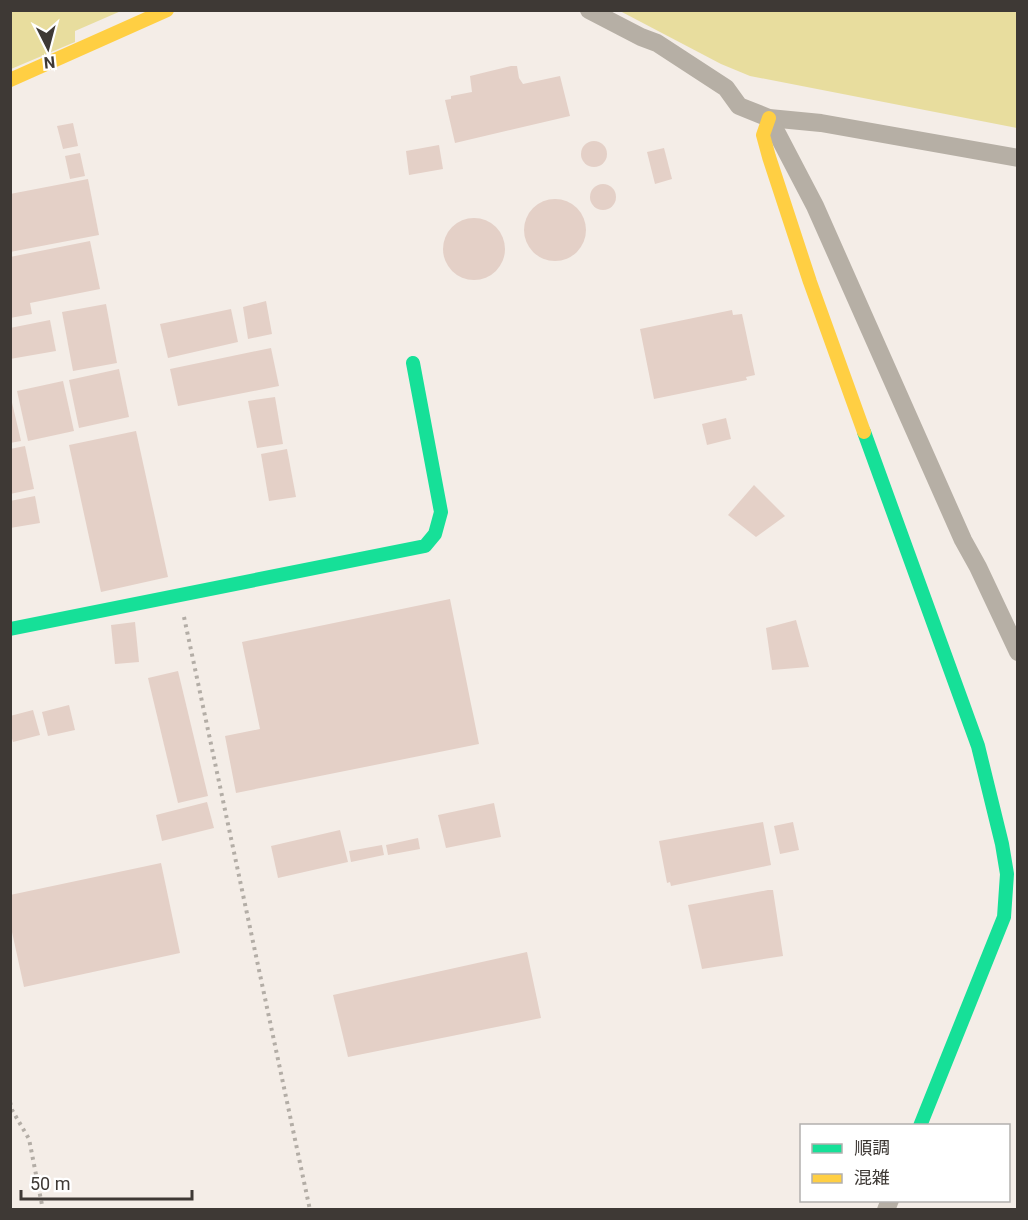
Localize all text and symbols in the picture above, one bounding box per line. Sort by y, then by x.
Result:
north arrow [18,18,78,78]
text: N [43,52,56,72]
legend [800,1124,1010,1202]
text: 順調 [854,1137,890,1158]
scale bar [21,1163,192,1201]
text: 混雑 [854,1167,890,1188]
text: 50 m [30,1173,70,1194]

